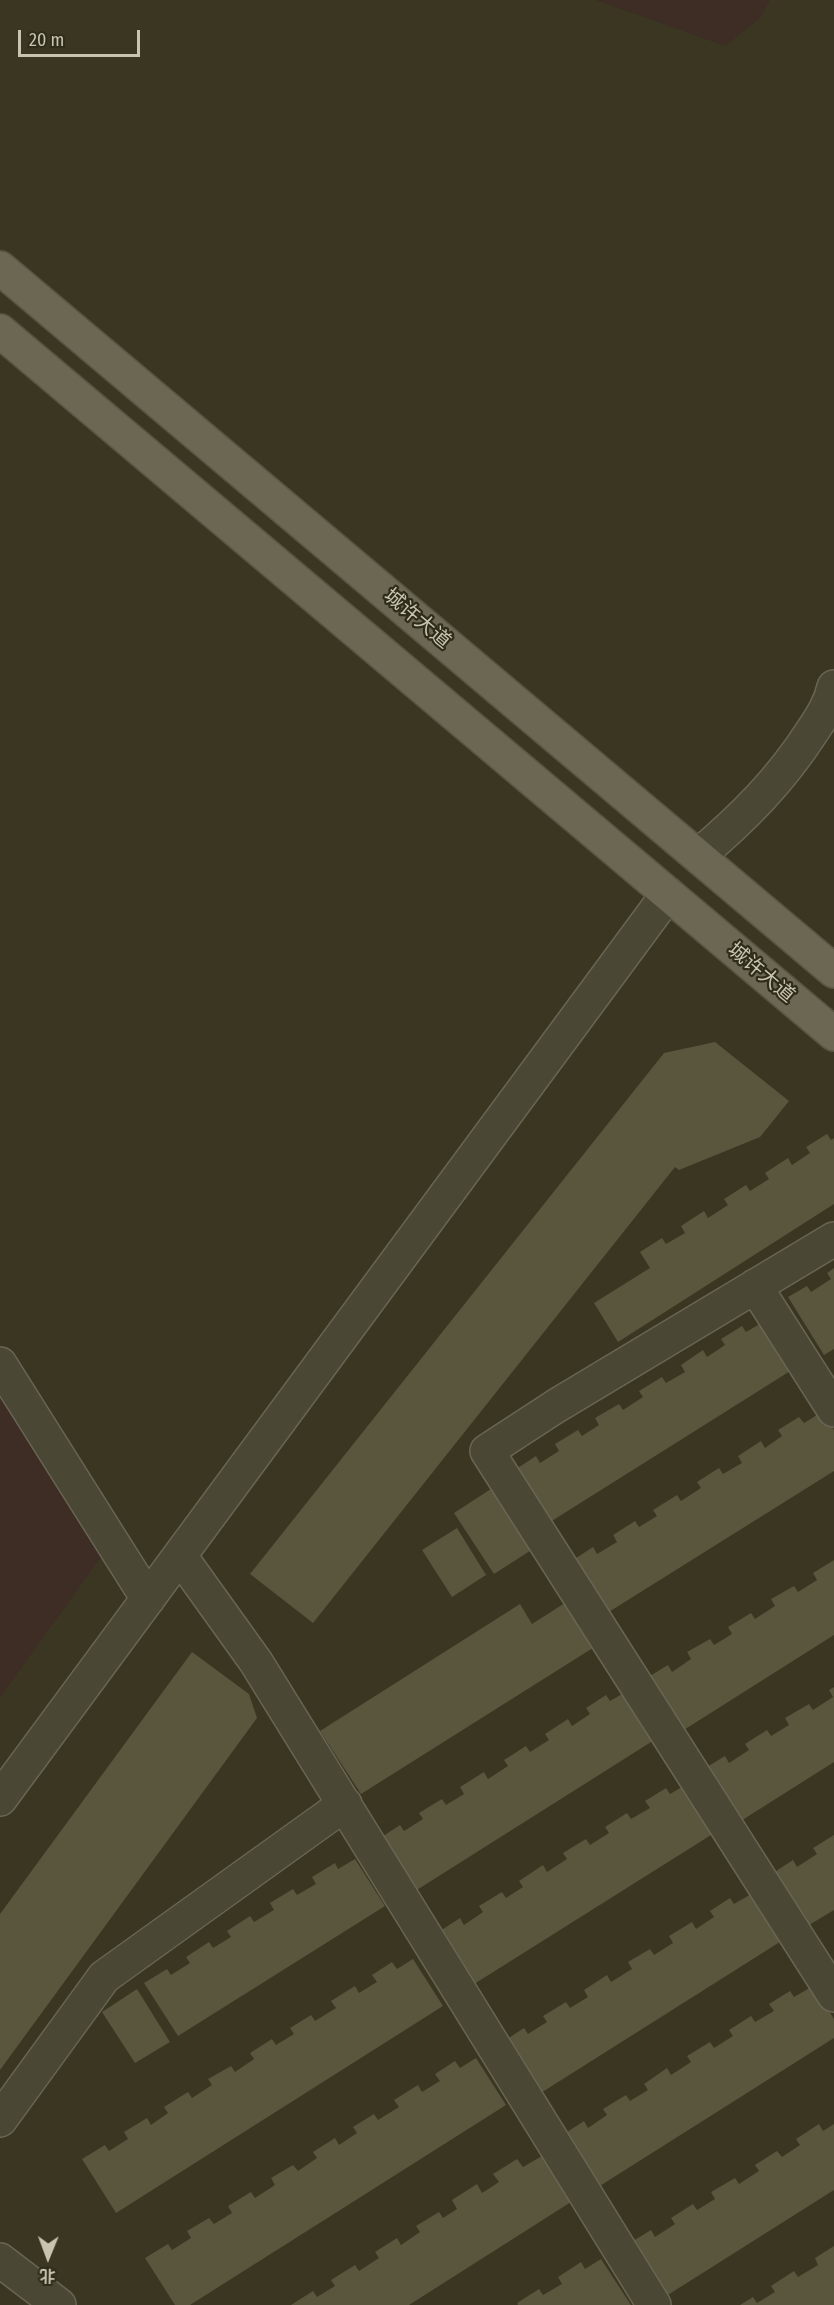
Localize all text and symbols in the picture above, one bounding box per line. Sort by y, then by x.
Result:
scale bar [21,18,142,56]
text: 20 m [29,29,64,51]
street label: 城许大道 [379,584,455,654]
street label: 城许大道 [723,938,799,1008]
north arrow [18,2227,78,2287]
text: 北 [40,2266,56,2285]

